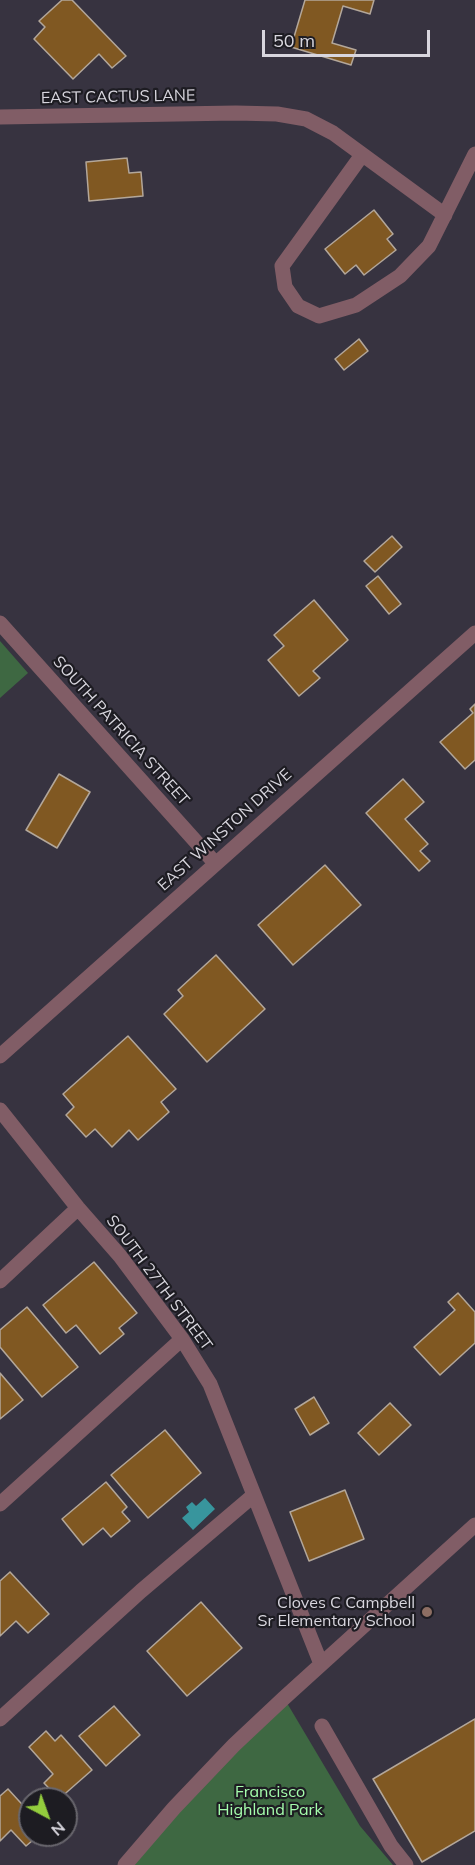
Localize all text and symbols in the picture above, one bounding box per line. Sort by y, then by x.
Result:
scale bar [265,18,433,56]
text: 50 m [273,29,315,52]
street label: EAST CACTUS LANE [41,86,195,108]
street label: SOUTH PATRICIA STREET [49,652,193,810]
street label: EAST WINSTON DRIVE [154,765,296,895]
street label: SOUTH 27TH STREET [102,1212,216,1354]
place label: Cloves C Campbell Sr Elementary School [257,1593,415,1631]
marker: Cloves C Campbell Sr Elementary School [420,1605,434,1619]
park label: Francisco Highland Park [217,1782,323,1820]
north arrow [18,1787,78,1847]
text: N [47,1818,70,1841]

